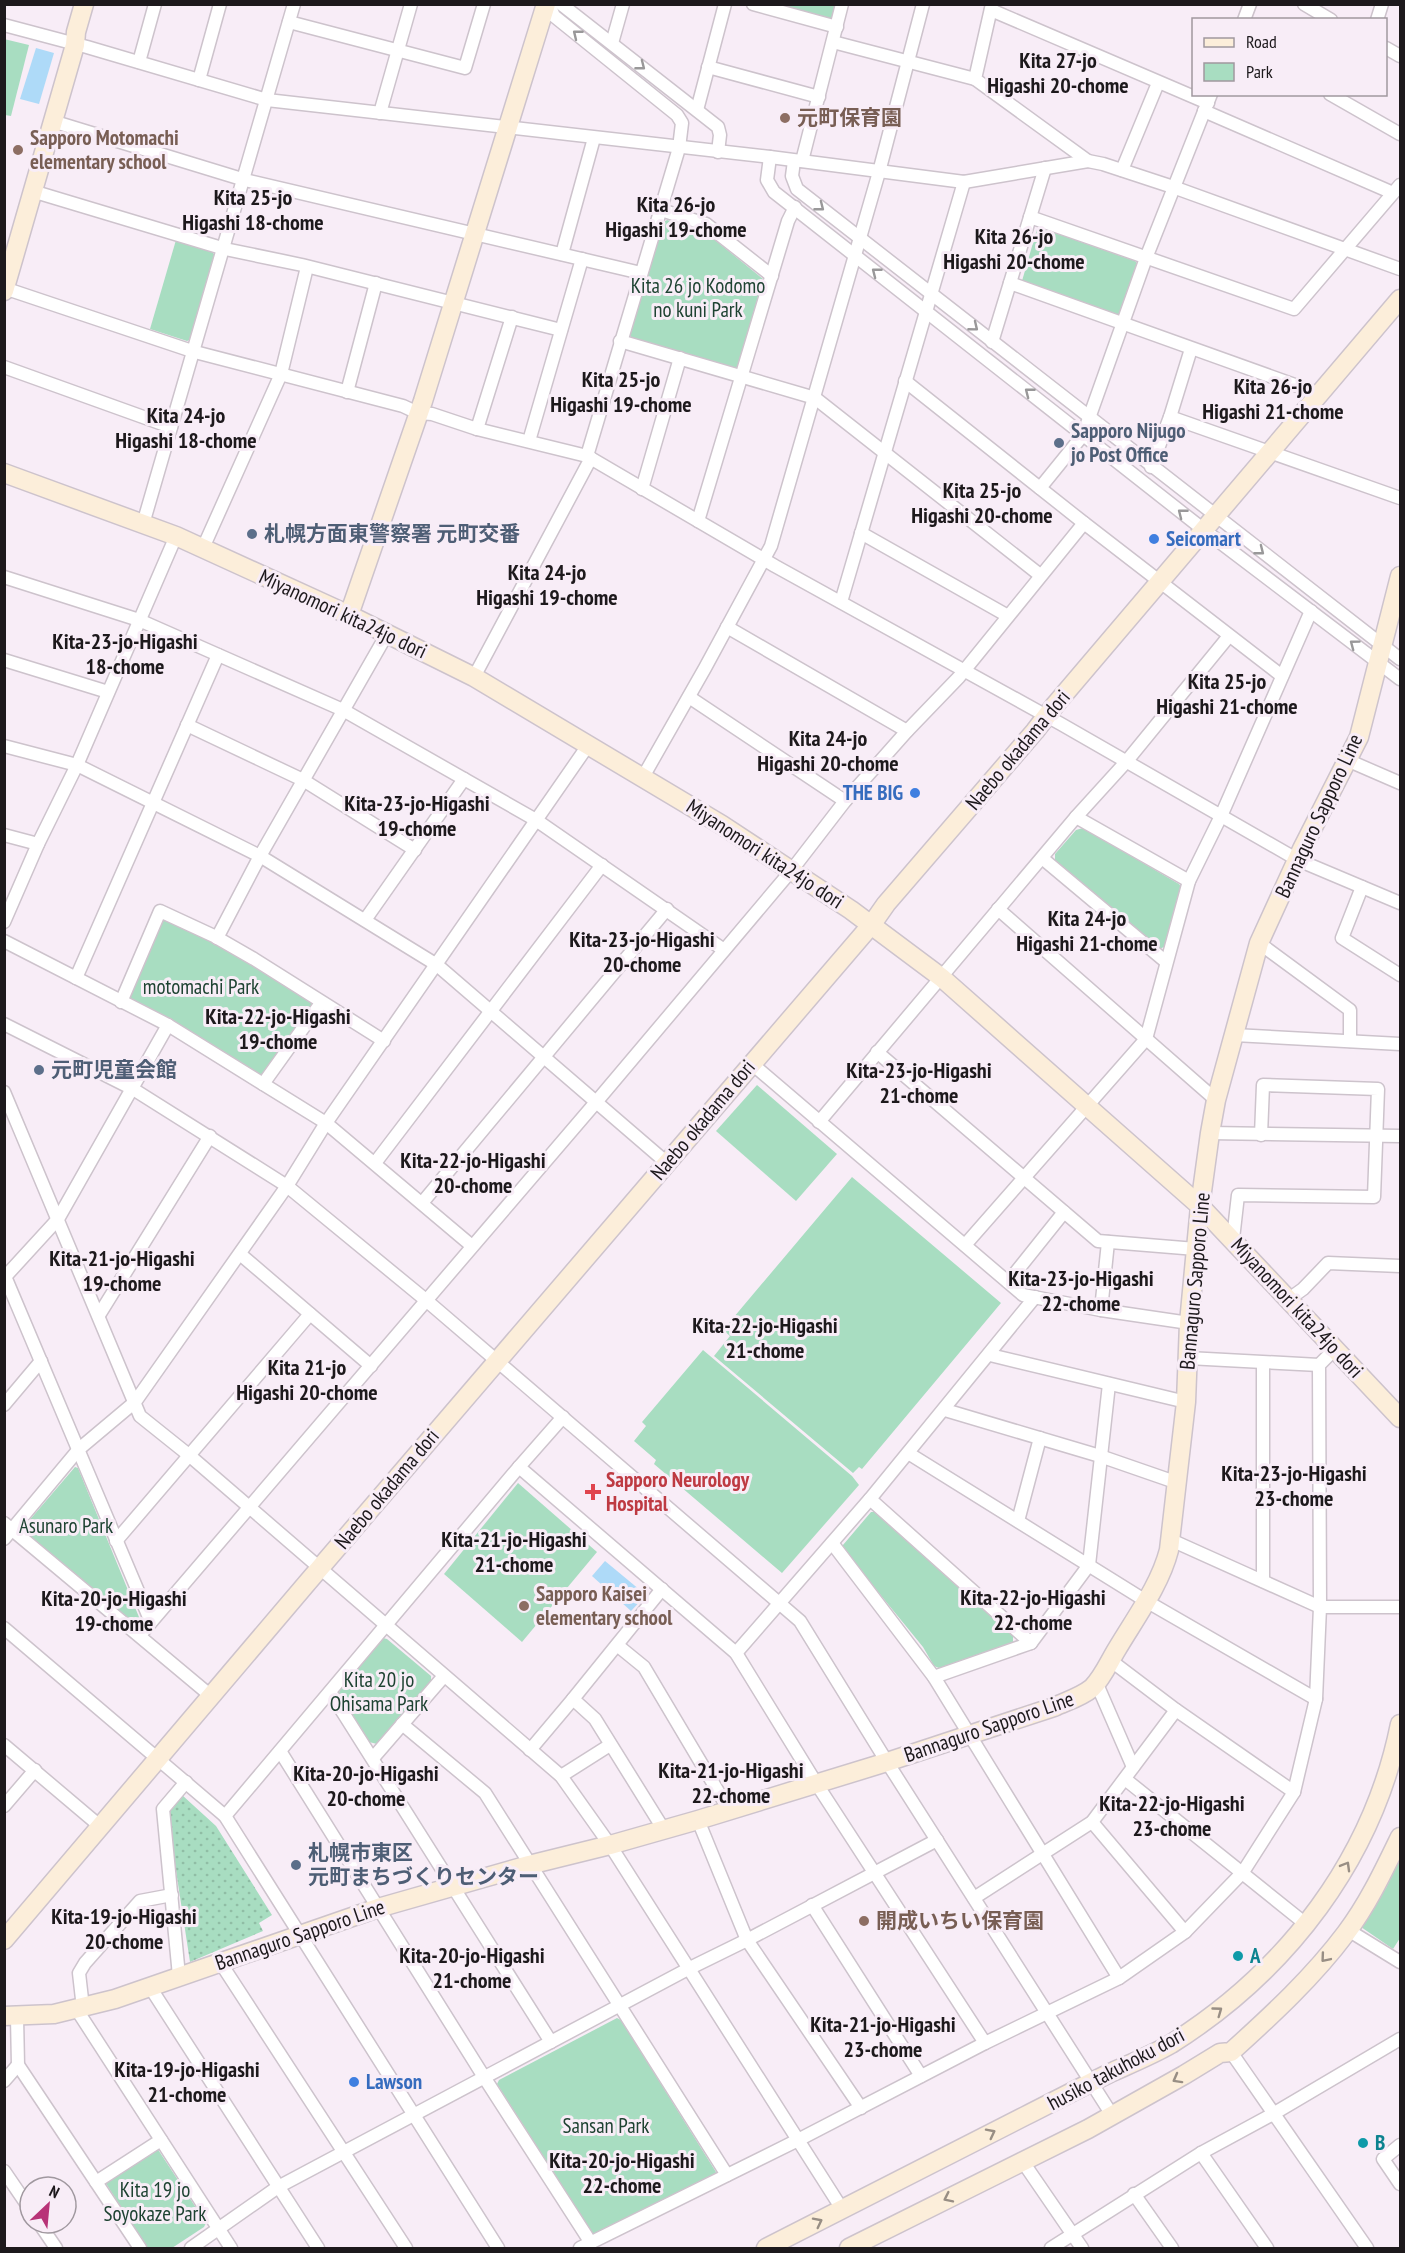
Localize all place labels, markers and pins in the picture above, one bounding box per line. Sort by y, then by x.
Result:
place label: 元町保育園 [797,104,902,131]
marker: 元町保育園 [778,111,792,125]
place label: Sapporo Motomachi elementary school [30,124,179,175]
marker: Sapporo Motomachi elementary school [11,143,25,157]
place label: Sapporo Nijugo jo Post Office [1070,417,1186,468]
marker: Sapporo Nijugo jo Post Office [1052,436,1066,450]
place label: 札幌方面東警察署 元町交番 [264,520,520,547]
place label: Seicomart [1166,525,1241,552]
marker: 札幌方面東警察署 元町交番 [245,527,259,541]
marker: Seicomart [1147,532,1161,546]
place label: THE BIG [843,779,903,806]
marker: THE BIG [908,786,922,800]
place label: 元町児童会館 [51,1056,177,1083]
marker: 元町児童会館 [32,1063,46,1077]
place label: Sapporo Neurology Hospital [606,1466,750,1517]
marker: Sapporo Neurology Hospital [584,1483,602,1501]
place label: Sapporo Kaisei elementary school [536,1580,673,1631]
marker: Sapporo Kaisei elementary school [517,1599,531,1613]
place label: 札幌市東区 元町まちづくりセンター [308,1839,539,1890]
marker: 札幌市東区 元町まちづくりセンター [289,1858,303,1872]
place label: 開成いちい保育園 [876,1907,1044,1934]
marker: 開成いちい保育園 [857,1914,871,1928]
place label: A [1249,1942,1261,1969]
marker: A [1231,1949,1245,1963]
place label: Lawson [366,2068,422,2095]
marker: Lawson [347,2075,361,2089]
place label: B [1375,2129,1385,2156]
marker: B [1356,2136,1370,2150]

